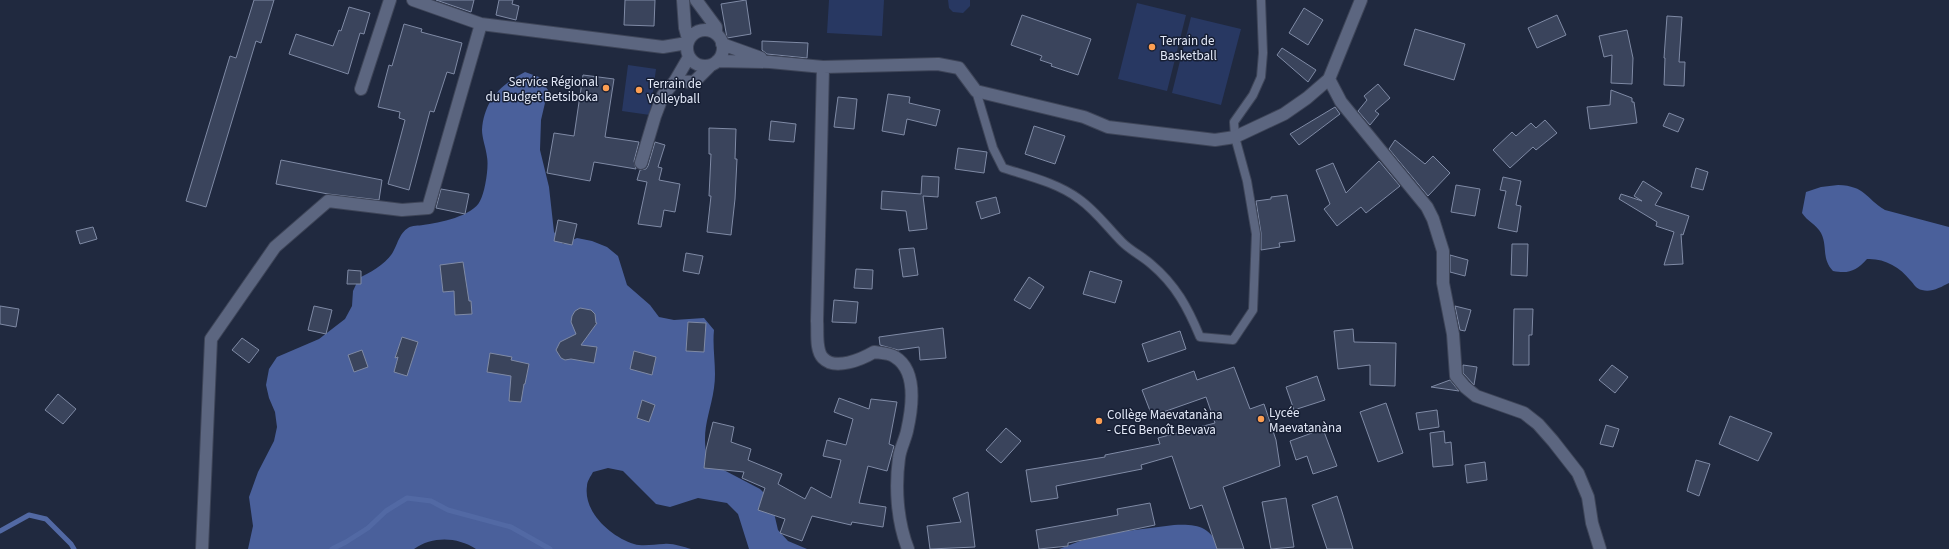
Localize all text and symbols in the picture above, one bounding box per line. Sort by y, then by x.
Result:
place label: Terrain de Basketball [1160,32,1217,65]
marker: Terrain de Basketball [1147,42,1157,52]
place label: Service Régional du Budget Betsiboka [486,73,598,106]
place label: Terrain de Volleyball [647,75,701,108]
marker: Service Régional du Budget Betsiboka [601,83,611,93]
marker: Terrain de Volleyball [634,85,644,95]
place label: Lycée Maevatanàna [1269,404,1342,437]
place label: Collège Maevatanàna - CEG Benoît Bevava [1107,406,1223,439]
marker: Lycée Maevatanàna [1256,414,1266,424]
marker: Collège Maevatanàna - CEG Benoît Bevava [1094,416,1104,426]

